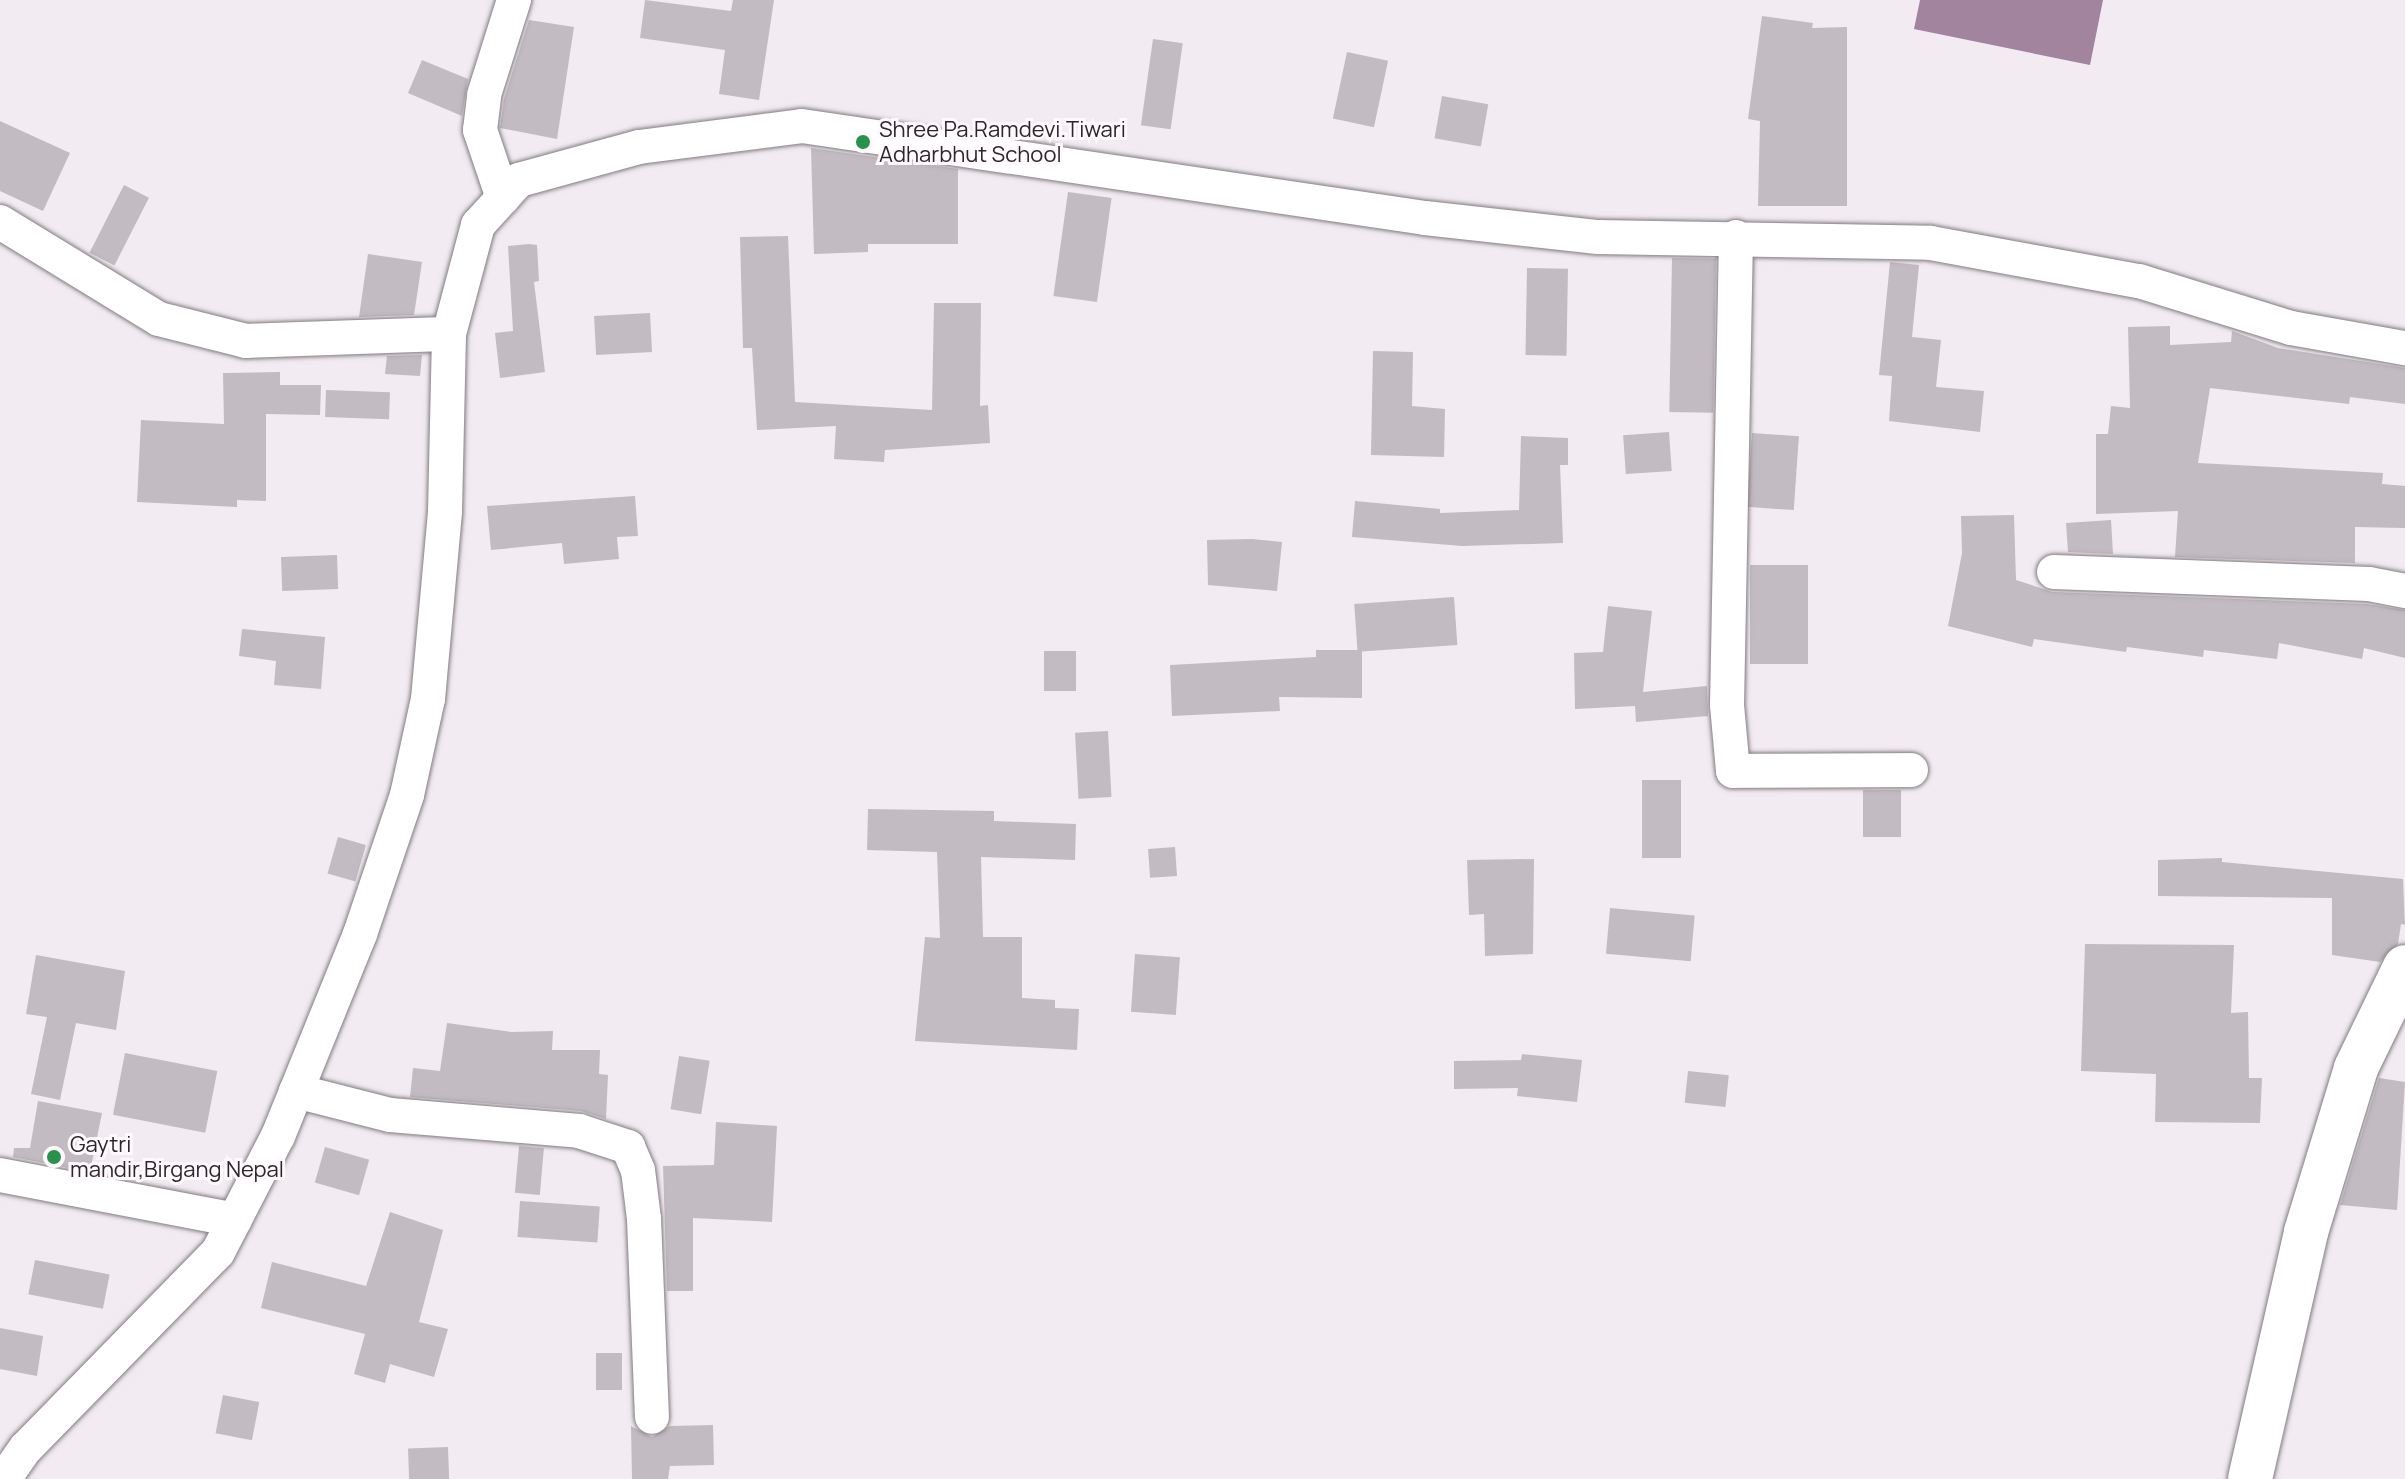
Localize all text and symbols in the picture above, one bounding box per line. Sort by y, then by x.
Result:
place label: Shree Pa.Ramdevi.Tiwari Adharbhut School [879,116,1126,168]
marker: Shree Pa.Ramdevi.Tiwari Adharbhut School [854,133,872,151]
place label: Gaytri mandir,Birgang Nepal [70,1131,284,1182]
marker: Gaytri mandir,Birgang Nepal [45,1148,63,1166]

